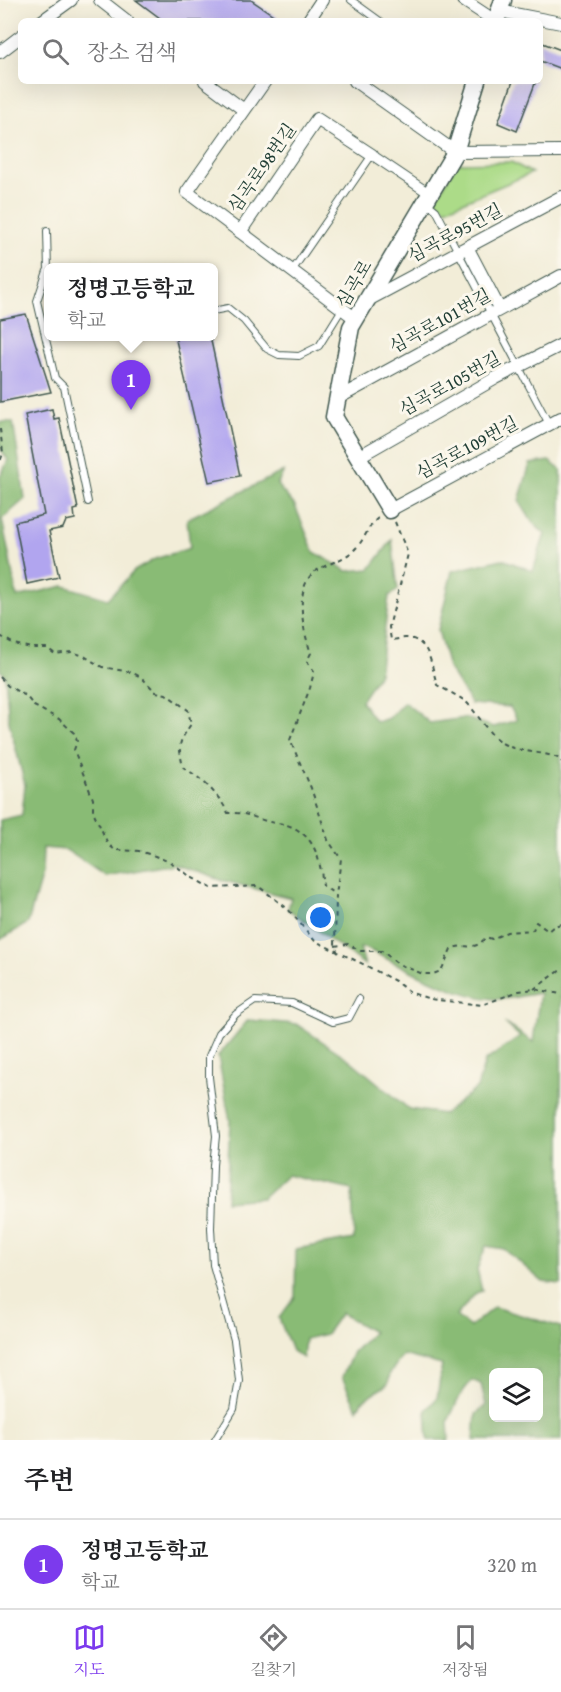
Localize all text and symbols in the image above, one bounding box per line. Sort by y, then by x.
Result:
search box [18,18,543,84]
icon: search [39,35,72,68]
text: 장소 검색 [87,36,177,68]
street label: 심곡로98번길 [221,117,303,218]
street label: 심곡로95번길 [402,196,507,269]
street label: 심곡로 [329,254,379,313]
popup [44,263,218,341]
text: 정명고등학교 [67,272,195,304]
street label: 심곡로101번길 [384,281,496,360]
text: 학교 [67,305,106,334]
street label: 심곡로105번길 [394,344,506,423]
pin: 1 [112,360,150,410]
street label: 심곡로109번길 [411,409,523,486]
your location [306,903,335,932]
map controls [489,1368,543,1422]
button: layers [489,1368,543,1422]
text: 주변 [24,1460,74,1499]
text: 정명고등학교 [81,1534,209,1566]
text: 1 [38,1550,49,1579]
text: 320 m [487,1550,537,1579]
text: 학교 [81,1567,120,1596]
tab: 지도 [73,1621,106,1681]
tab: 길찾기 [251,1621,297,1681]
tab: 저장됨 [442,1621,488,1681]

